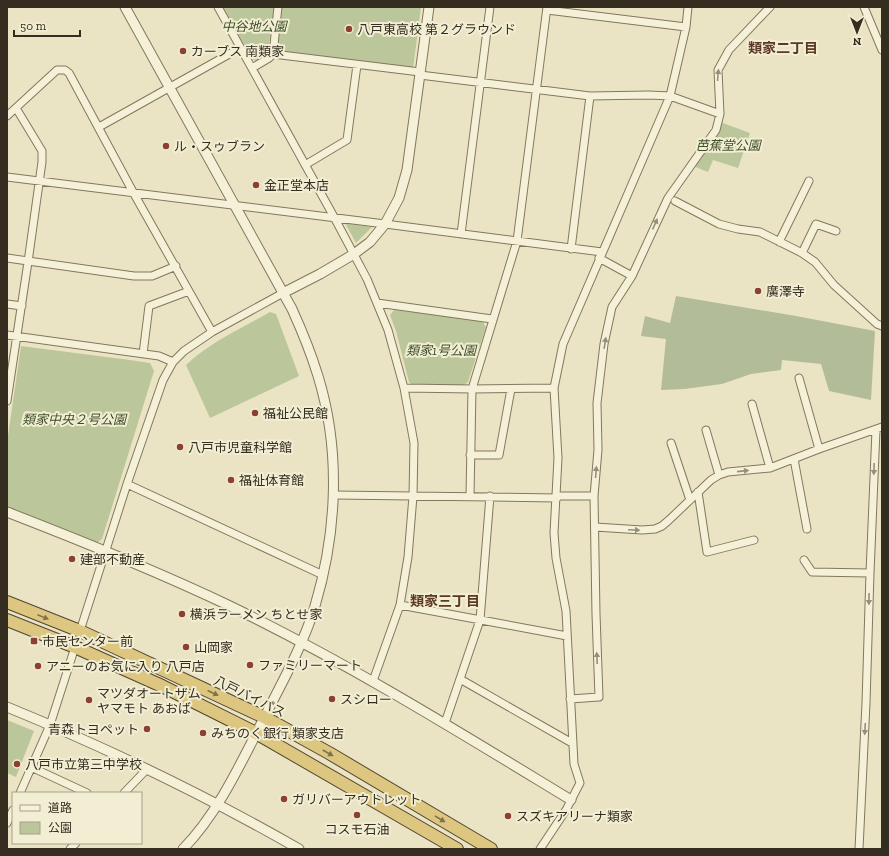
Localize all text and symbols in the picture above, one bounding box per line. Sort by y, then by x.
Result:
scale bar [14,12,80,38]
north arrow [837,12,877,52]
text: 50 m [20,19,47,33]
park label: 中谷地公園 [221,19,288,34]
place label: 八戸東高校 第２グラウンド [357,22,516,37]
marker: 八戸東高校 第２グラウンド [344,24,354,34]
text: N [852,35,861,48]
district label: 類家二丁目 [748,40,818,57]
place label: カーブス 南類家 [191,44,284,59]
marker: カーブス 南類家 [178,46,188,56]
one-way arrow [715,69,722,81]
park label: 芭蕉堂公園 [695,138,762,153]
place label: ル・スゥブラン [174,139,265,154]
marker: ル・スゥブラン [161,141,171,151]
place label: 金正堂本店 [264,178,329,193]
marker: 金正堂本店 [251,180,261,190]
one-way arrow [652,218,658,230]
place label: 廣澤寺 [766,284,805,299]
marker: 廣澤寺 [753,286,763,296]
one-way arrow [602,337,608,349]
park label: 類家1号公園 [406,343,478,358]
place label: 福祉公民館 [263,406,328,421]
marker: 福祉公民館 [250,408,260,418]
park label: 類家中央２号公園 [22,412,128,427]
place label: 八戸市児童科学館 [188,440,292,455]
marker: 八戸市児童科学館 [175,442,185,452]
one-way arrow [871,463,877,476]
one-way arrow [593,466,599,478]
one-way arrow [737,467,749,474]
place label: 福祉体育館 [239,473,304,488]
marker: 福祉体育館 [226,475,236,485]
one-way arrow [628,527,641,533]
place label: 建部不動産 [80,552,145,567]
marker: 建部不動産 [67,554,77,564]
district label: 類家三丁目 [410,593,480,610]
one-way arrow [866,593,872,606]
place label: 横浜ラーメン ちとせ家 [190,607,322,622]
marker: 横浜ラーメン ちとせ家 [177,609,187,619]
one-way arrow [38,614,50,620]
place label: 市民センター前 [42,634,133,649]
marker: 市民センター前 [29,636,39,646]
place label: 山岡家 [194,640,233,655]
marker: 山岡家 [181,642,191,652]
one-way arrow [594,652,601,664]
place label: ファミリーマート [258,658,362,673]
place label: アニーのお気に入り 八戸店 [46,659,205,674]
marker: ファミリーマート [245,660,255,670]
marker: アニーのお気に入り 八戸店 [33,661,43,671]
street label: 八戸バイパス [212,673,288,720]
place label: マツダオートザム ヤマモト あおば [97,686,201,716]
one-way arrow [207,690,218,696]
place label: スシロー [340,692,392,707]
marker: スシロー [327,694,337,704]
marker: マツダオートザム ヤマモト あおば [84,695,94,705]
place label: 青森トヨペット [48,722,139,737]
one-way arrow [862,723,868,736]
marker: 青森トヨペット [142,724,152,734]
place label: みちのく銀行 類家支店 [211,726,344,741]
marker: みちのく銀行 類家支店 [198,728,208,738]
one-way arrow [322,749,334,756]
place label: 八戸市立第三中学校 [25,757,142,772]
marker: 八戸市立第三中学校 [12,759,22,769]
legend [12,792,142,844]
place label: ガリバーアウトレット [292,792,421,807]
marker: ガリバーアウトレット [279,794,289,804]
text: 道路 [48,801,72,815]
place label: スズキアリーナ類家 [516,809,633,824]
marker: コスモ石油 [352,810,362,820]
marker: スズキアリーナ類家 [503,811,513,821]
one-way arrow [434,815,446,822]
text: 公園 [48,821,72,835]
place label: コスモ石油 [324,822,390,837]

